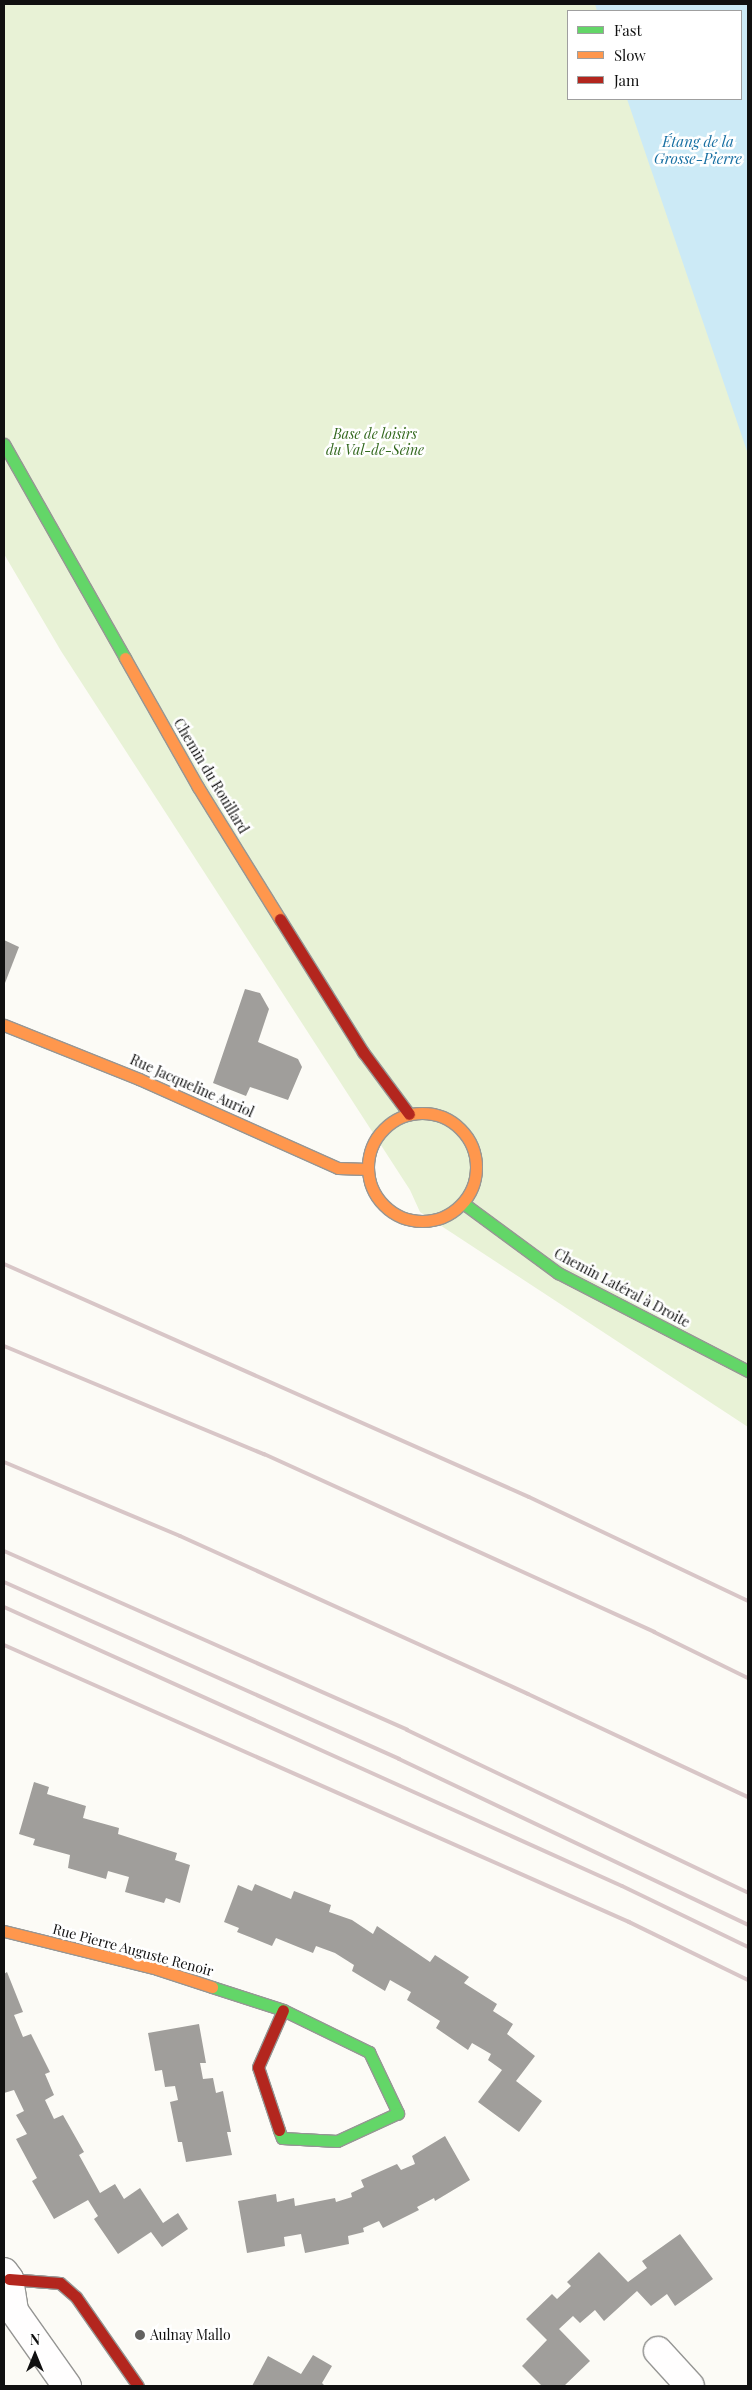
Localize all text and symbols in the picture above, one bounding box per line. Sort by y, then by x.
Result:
legend [567,10,742,100]
text: Fast [614,20,642,40]
text: Slow [614,45,646,65]
text: Jam [614,70,639,90]
water label: Étang de la Grosse-Pierre [654,132,742,167]
park label: Base de loisirs du Val-de-Seine [326,426,424,458]
street label: Chemin du Rouillard [170,715,252,837]
street label: Rue Jacqueline Auriol [127,1051,257,1121]
street label: Chemin Latéral à Droite [551,1245,693,1331]
street label: Rue Pierre Auguste Renoir [51,1920,215,1980]
place label: Aulnay Mallo [150,2327,231,2343]
marker: Aulnay Mallo [134,2329,146,2341]
north arrow [10,2330,60,2380]
text: N [30,2330,40,2349]

